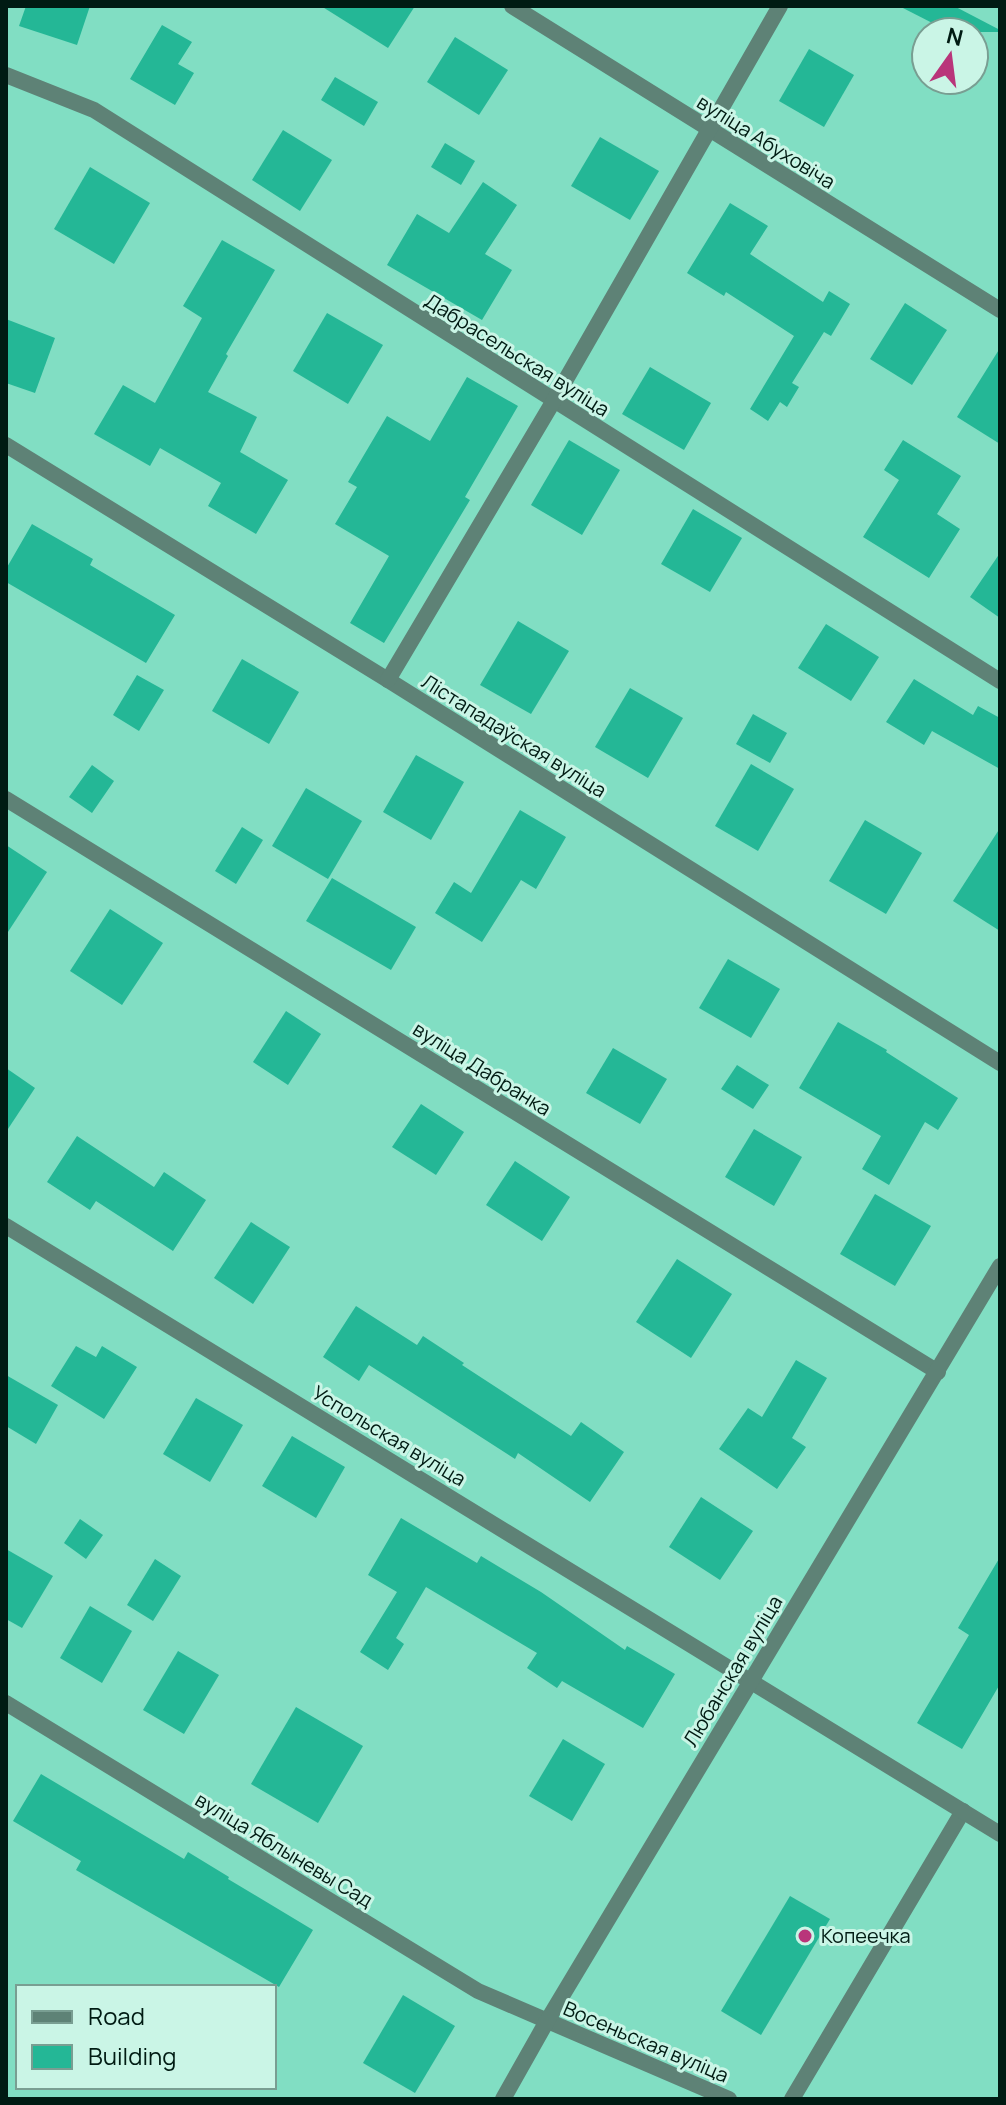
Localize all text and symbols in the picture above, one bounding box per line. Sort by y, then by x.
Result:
north arrow [910,16,990,96]
text: N [944,20,966,53]
street label: вуліца Абуховіча [692,88,841,195]
street label: Дабрасельская вуліца [420,287,615,422]
street label: Лістападаўская вуліца [417,668,612,803]
street label: вуліца Дабранка [408,1015,556,1122]
street label: Успольская вуліца [307,1379,471,1492]
street label: Любанская вуліца [677,1590,788,1751]
street label: вуліца Яблыневы Сад [190,1786,378,1913]
place label: Копеечка [821,1922,911,1949]
marker: Копеечка [796,1927,814,1945]
legend [16,1985,276,2089]
street label: Восеньская вуліца [559,1995,733,2089]
text: Road [88,1999,145,2032]
text: Building [88,2039,176,2072]

